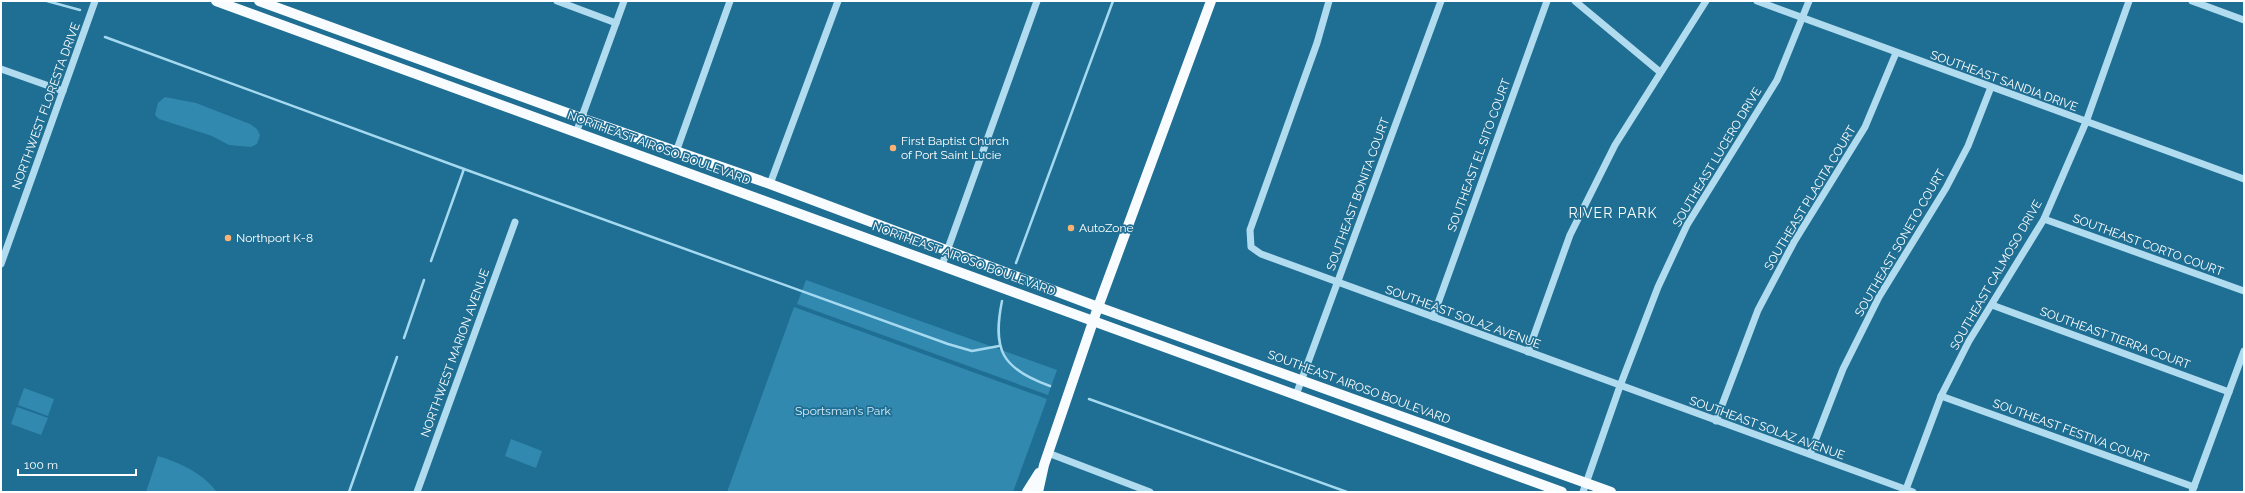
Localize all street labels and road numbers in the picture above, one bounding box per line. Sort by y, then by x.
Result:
street label: NORTHWEST FLORESTA DRIVE [9,21,83,191]
street label: SOUTHEAST SANDIA DRIVE [1928,48,2080,114]
street label: SOUTHEAST EL SITO COURT [1445,76,1513,233]
street label: SOUTHEAST LUCERO DRIVE [1670,85,1764,229]
street label: NORTHEAST AIROSO BOULEVARD [565,108,753,188]
street label: SOUTHEAST BONITA COURT [1324,115,1393,272]
street label: SOUTHEAST PLACITA COURT [1761,123,1859,273]
street label: SOUTHEAST SONETO COURT [1852,166,1948,319]
street label: SOUTHEAST CALMOSO DRIVE [1947,197,2045,353]
street label: SOUTHEAST CORTO COURT [2071,211,2226,279]
street label: NORTHEAST AIROSO BOULEVARD [870,219,1058,299]
street label: NORTHWEST MARION AVENUE [418,267,492,439]
street label: SOUTHEAST SOLAZ AVENUE [1383,282,1543,352]
street label: SOUTHEAST TIERRA COURT [2038,304,2193,372]
street label: SOUTHEAST AIROSO BOULEVARD [1266,347,1453,427]
street label: SOUTHEAST SOLAZ AVENUE [1687,393,1847,463]
street label: SOUTHEAST FESTIVA COURT [1991,396,2152,466]

